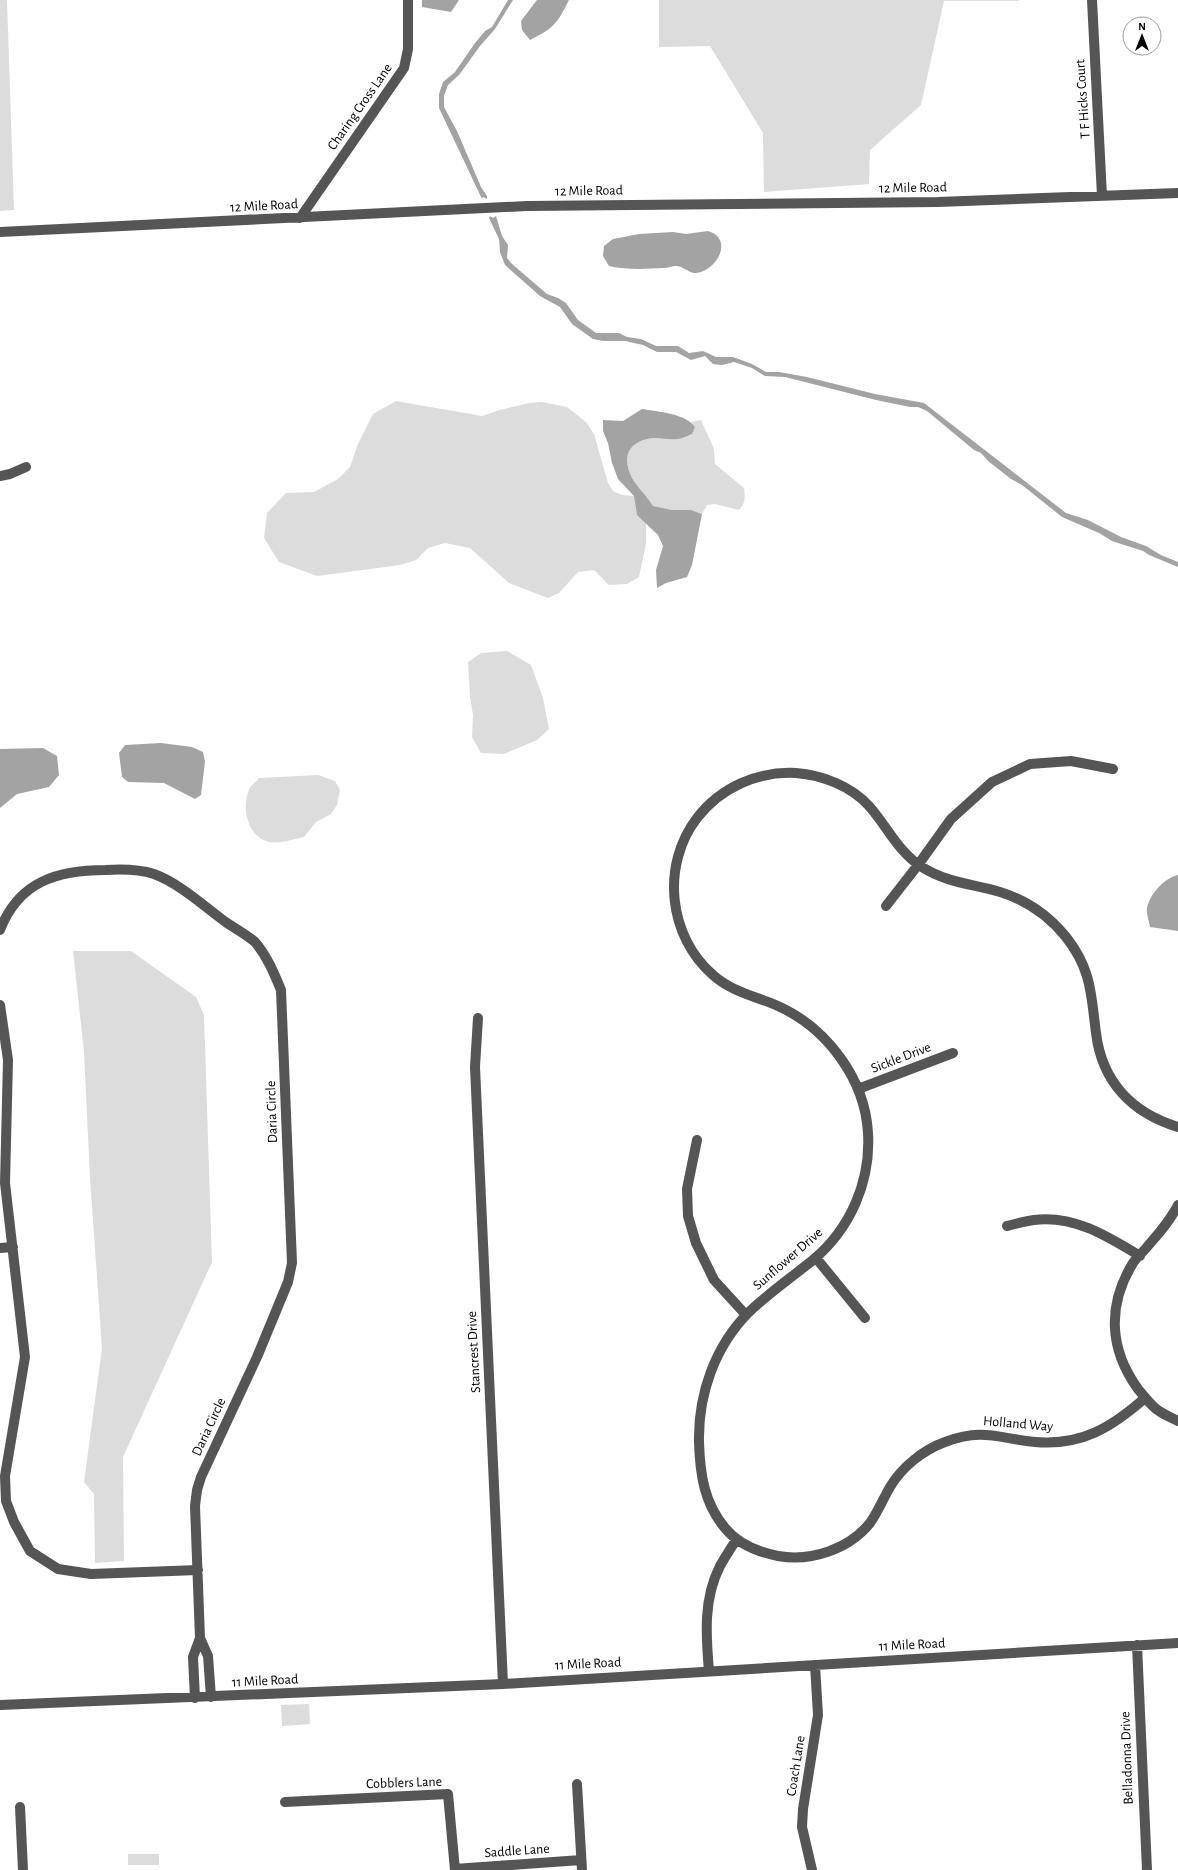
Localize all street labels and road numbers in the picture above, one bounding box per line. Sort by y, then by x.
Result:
street label: T F Hicks Court [1073,58,1093,139]
street label: Charing Cross Lane [325,61,395,153]
street label: 12 Mile Road [879,180,947,196]
street label: 12 Mile Road [555,183,623,199]
street label: 12 Mile Road [230,197,298,215]
street label: Sickle Drive [869,1040,933,1076]
street label: Daria Circle [264,1081,280,1143]
street label: Sunflower Drive [751,1225,825,1293]
street label: Stancrest Drive [465,1311,483,1393]
street label: Daria Circle [189,1396,229,1458]
street label: Holland Way [982,1414,1054,1434]
street label: 11 Mile Road [878,1636,946,1654]
street label: 11 Mile Road [554,1655,622,1673]
street label: 11 Mile Road [231,1672,299,1690]
street label: Belladonna Drive [1118,1711,1136,1805]
street label: Coach Lane [784,1735,808,1797]
street label: Cobblers Lane [366,1775,442,1791]
street label: Saddle Lane [484,1842,550,1860]

